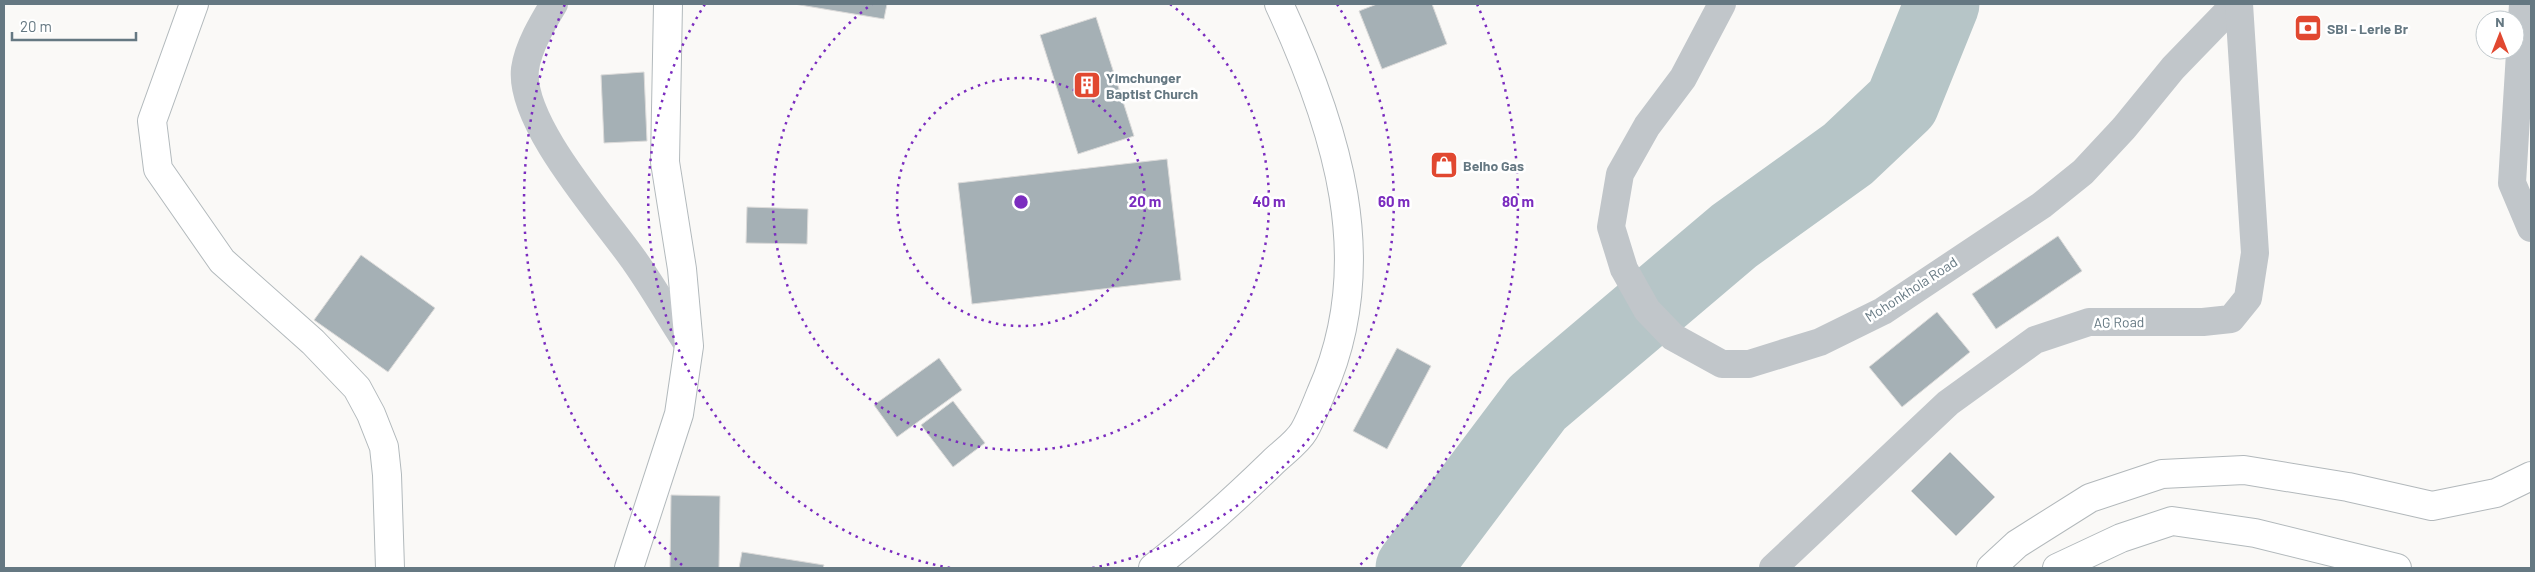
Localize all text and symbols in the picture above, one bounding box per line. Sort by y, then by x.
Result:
scale bar [12,10,136,42]
north arrow [2475,10,2525,60]
bank icon: SBI - Lerie Br [2293,13,2323,43]
text: N [2495,13,2505,30]
text: 20 m [20,17,52,35]
place label: SBI - Lerie Br [2327,20,2409,37]
place label: Yimchunger Baptist Church [1106,69,1198,102]
building icon: Yimchunger Baptist Church [1072,70,1102,100]
shop icon: Belho Gas [1429,150,1459,180]
place label: Belho Gas [1463,157,1524,174]
text: 20 m [1129,192,1161,210]
text: 40 m [1252,192,1286,210]
text: 60 m [1378,192,1410,210]
text: 80 m [1502,192,1534,210]
centre of rings [1012,193,1030,211]
street label: Mohonkhola Road [1862,253,1960,325]
street label: AG Road [2094,313,2144,331]

